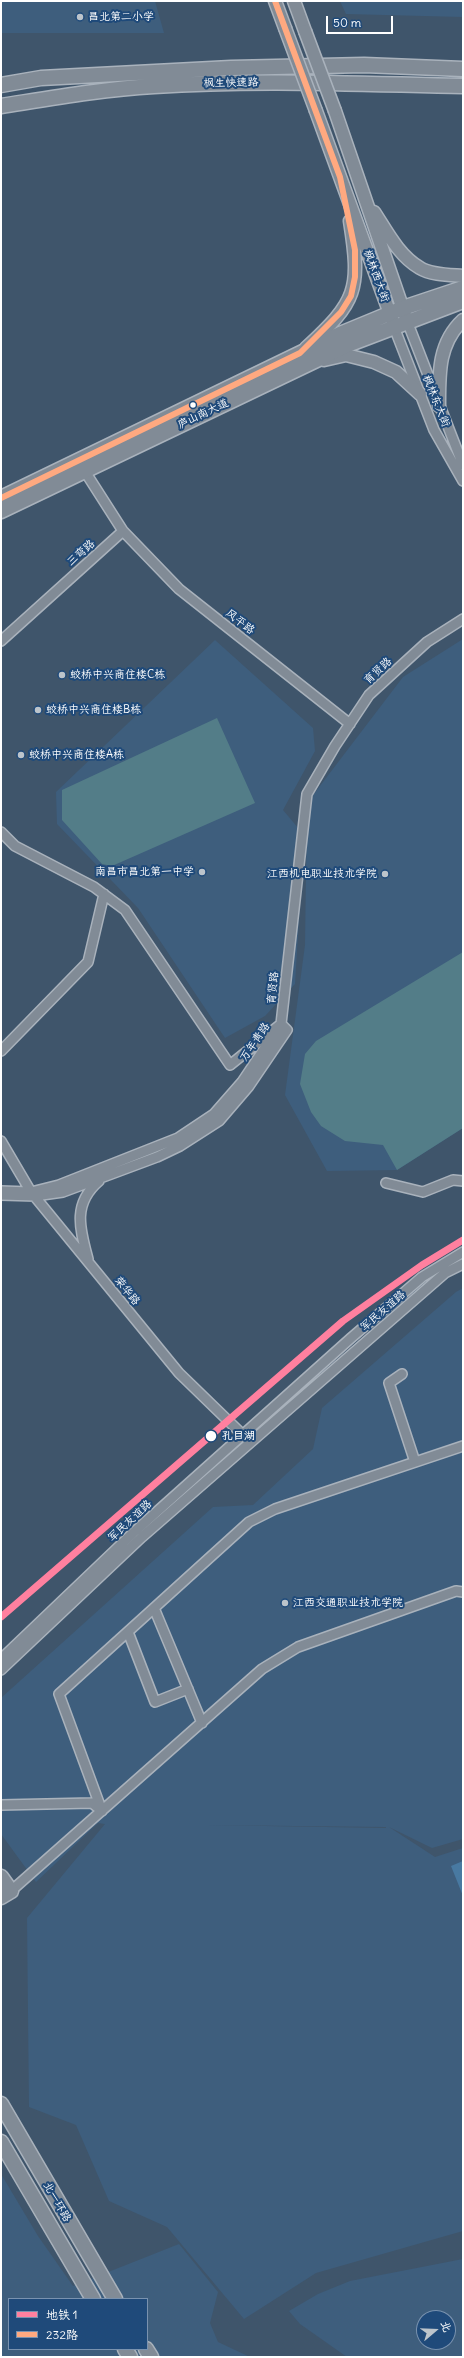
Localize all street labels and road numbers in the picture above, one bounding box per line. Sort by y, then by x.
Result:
street label: 枫生快速路 [203,76,259,90]
street label: 枫林西大街 [360,248,392,304]
street label: 枫林东大街 [420,373,452,429]
street label: 庐山南大道 [175,396,231,432]
street label: 三弯路 [64,537,98,569]
street label: 风平路 [223,607,257,637]
street label: 育贤路 [361,655,395,687]
street label: 育贤路 [265,971,281,1005]
street label: 万年青路 [237,1020,273,1064]
street label: 荣华路 [111,1274,143,1308]
street label: 军民友谊路 [358,1288,408,1334]
street label: 军民友谊路 [105,1497,155,1545]
street label: 北一环路 [40,2180,74,2224]

